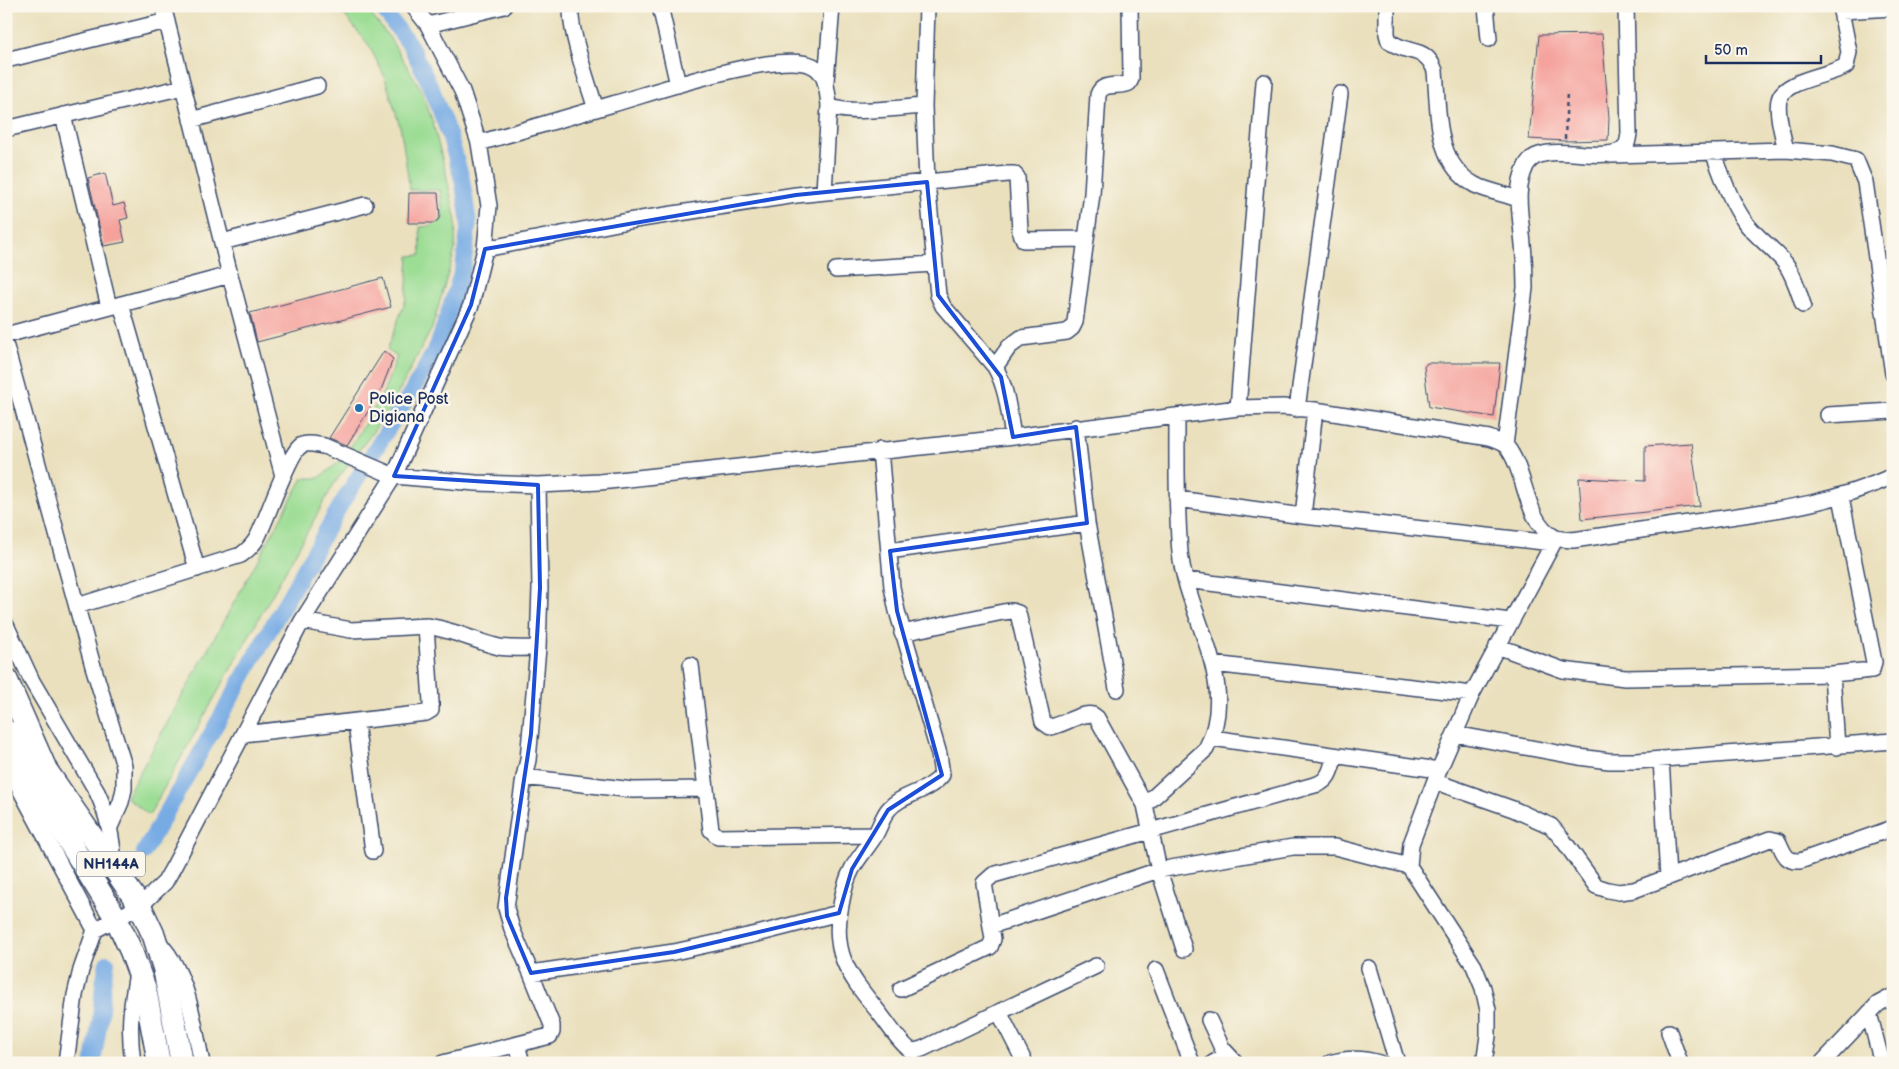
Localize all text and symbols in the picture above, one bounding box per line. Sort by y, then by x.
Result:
scale bar [1706,32,1822,64]
text: 50 m [1714,41,1748,60]
place label: Police Post Digiana [369,390,449,427]
marker: Police Post Digiana [353,402,365,414]
road number: NH144A [77,852,145,876]

